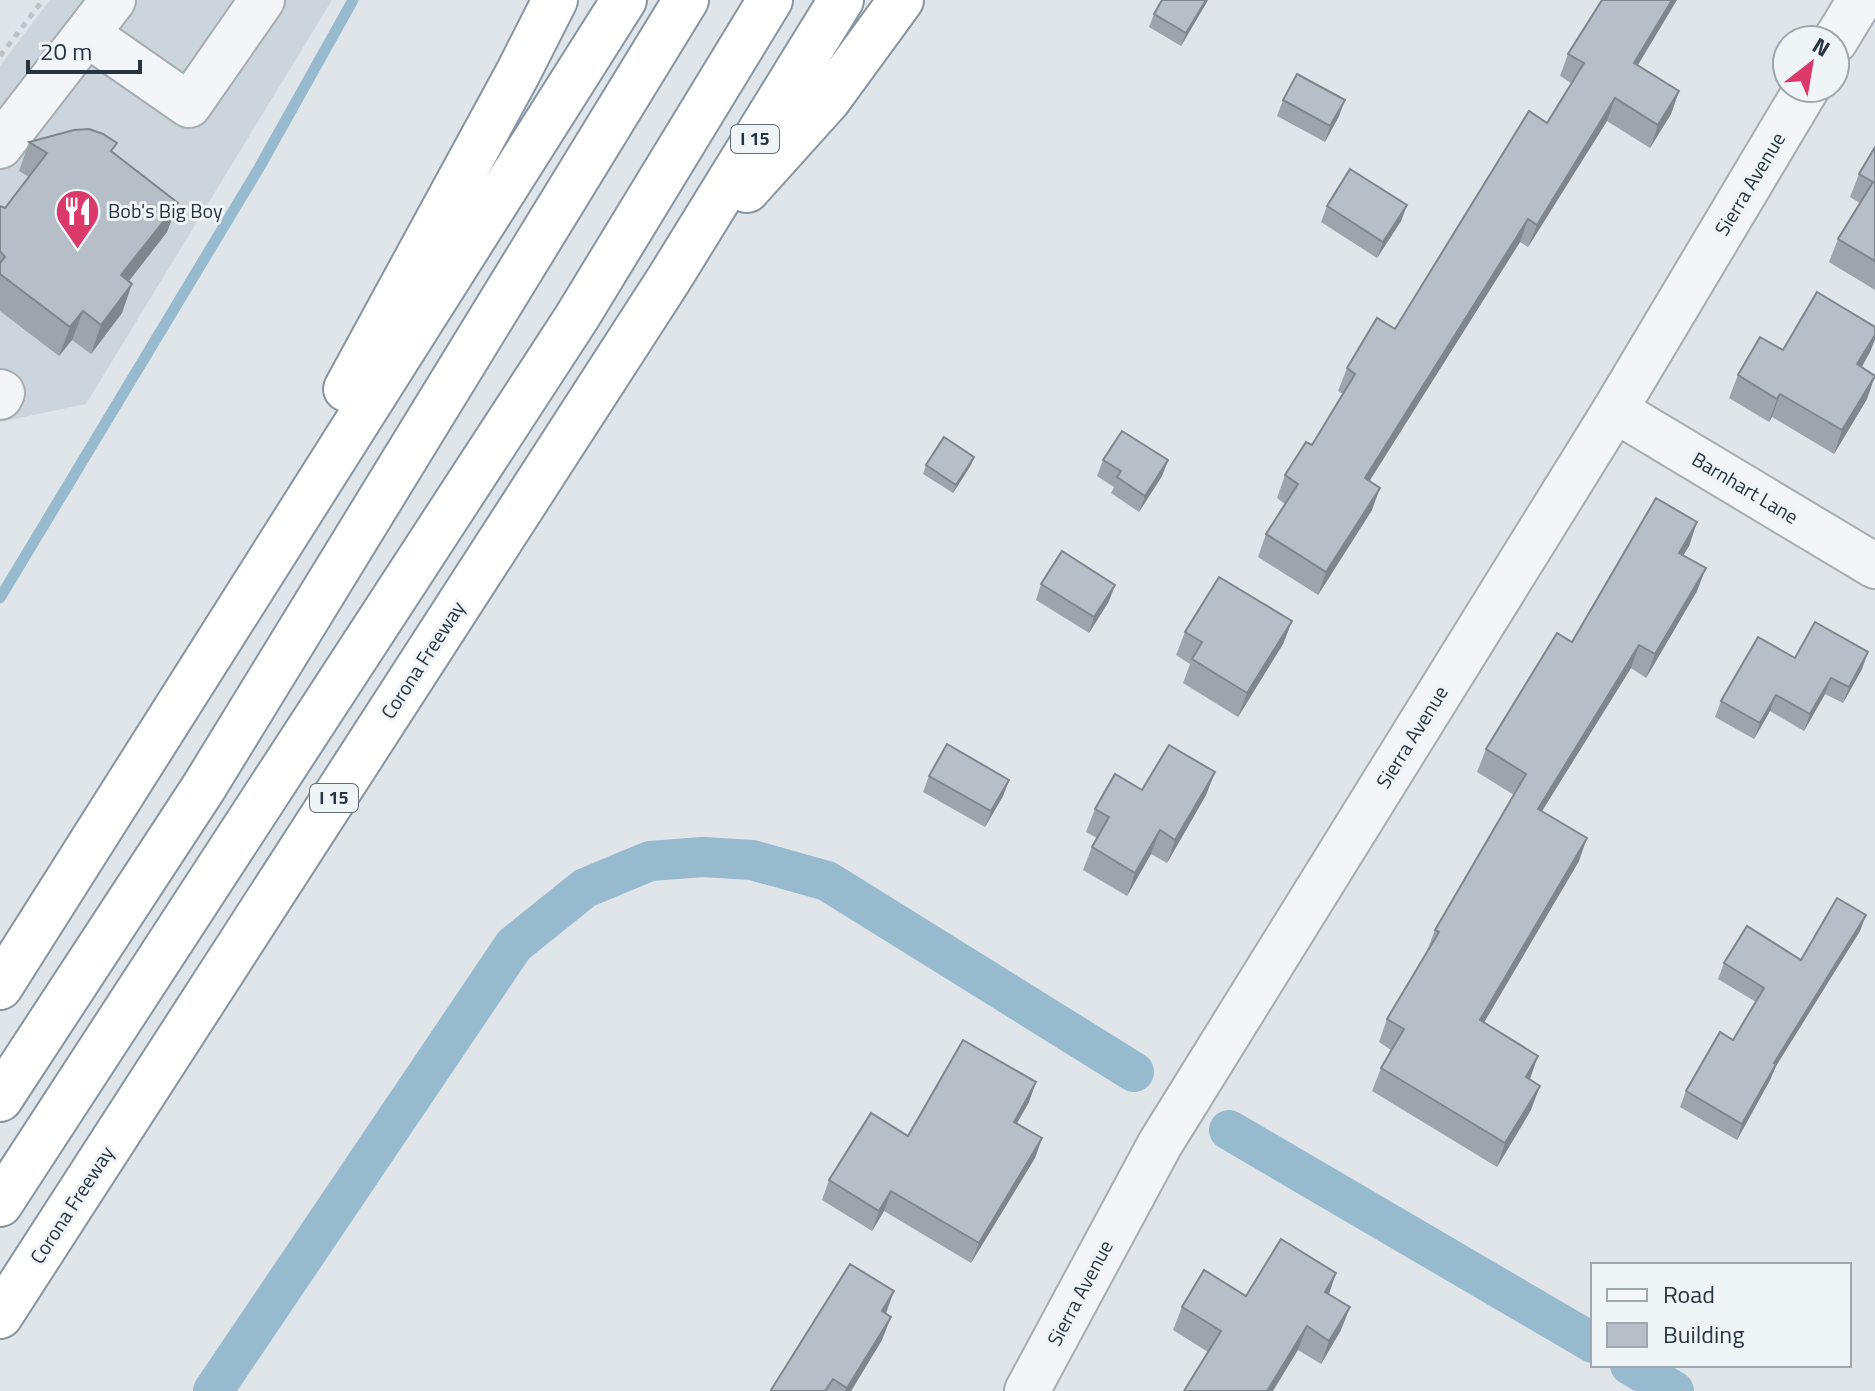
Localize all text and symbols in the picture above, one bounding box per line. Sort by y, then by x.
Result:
scale bar [28,24,140,74]
north arrow [1771,24,1851,104]
text: N [1806,28,1837,65]
text: 20 m [40,33,92,69]
road number: I 15 [731,125,779,153]
street label: Sierra Avenue [1706,126,1793,242]
restaurant icon: Bob's Big Boy [53,187,101,250]
place label: Bob's Big Boy [108,195,223,226]
street label: Barnhart Lane [1686,443,1804,532]
street label: Corona Freeway [373,594,473,725]
street label: Sierra Avenue [1368,679,1455,794]
road number: I 15 [310,784,358,812]
street label: Corona Freeway [22,1139,122,1270]
street label: Sierra Avenue [1039,1234,1121,1351]
legend [1591,1263,1851,1367]
text: Road [1663,1276,1715,1312]
text: Building [1663,1316,1745,1352]

